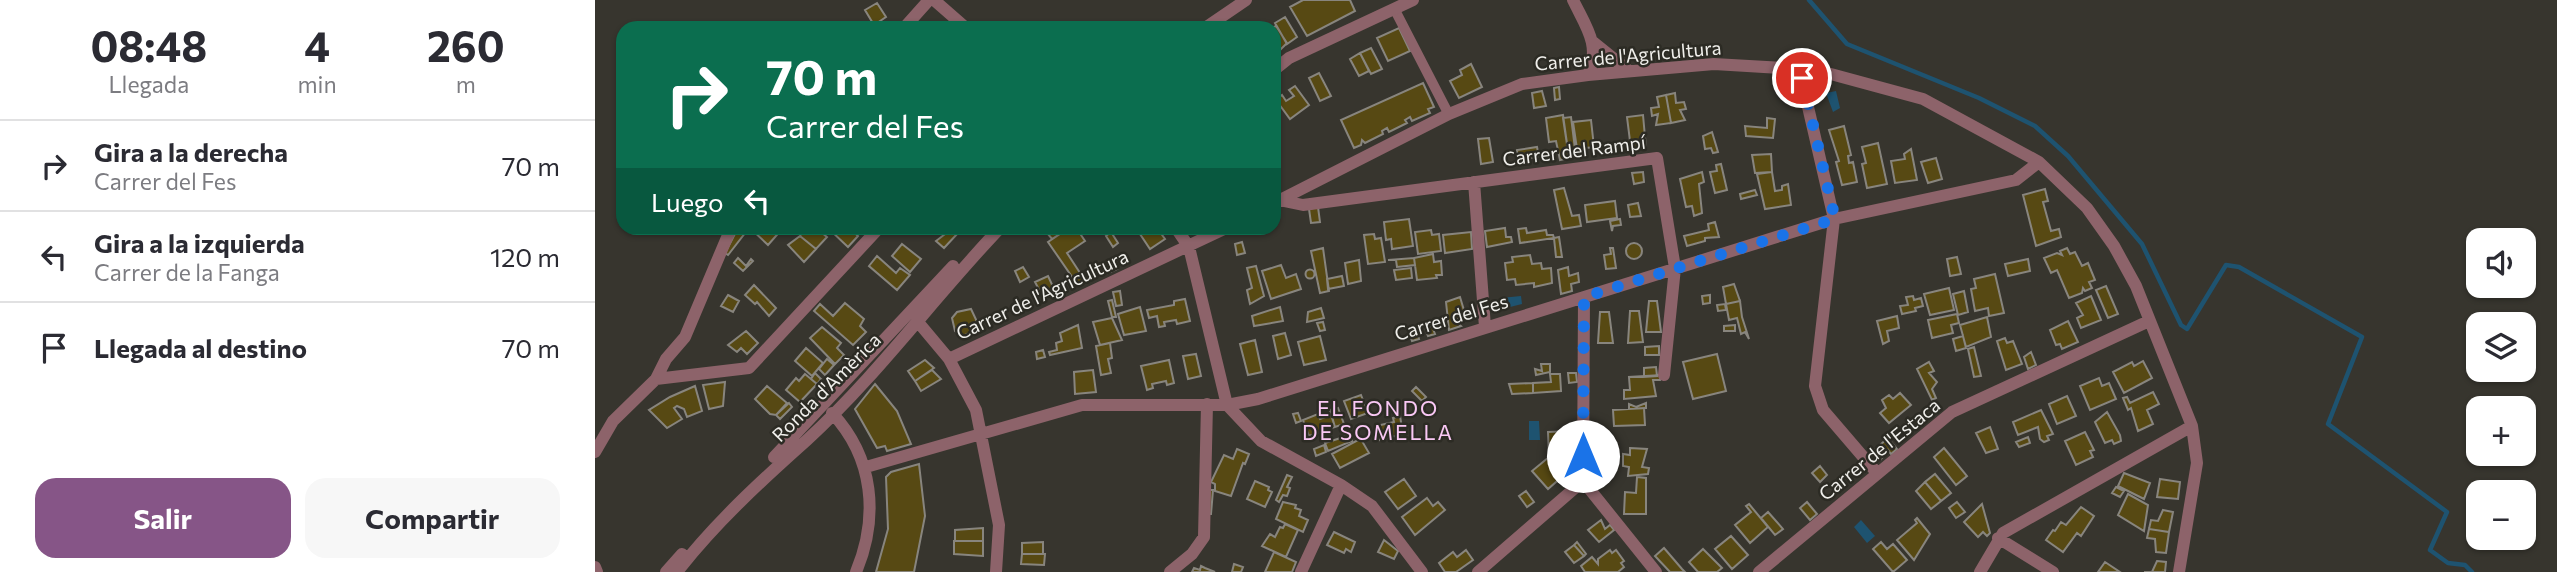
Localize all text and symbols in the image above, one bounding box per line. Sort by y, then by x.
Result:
text: 08:48 [90,19,207,71]
text: 4 [304,19,330,71]
text: 260 [427,19,505,71]
street label: Carrer de l'Agricultura [1534,35,1722,75]
text: 70 m [766,45,877,105]
pin [1772,48,1832,108]
icon: right [651,49,742,140]
icon: arrive [1783,59,1821,97]
text: Llegada [108,70,189,98]
text: min [298,70,337,98]
text: m [456,70,476,98]
text: Carrer del Fes [766,105,964,145]
street label: Carrer del Rampí [1501,130,1648,170]
text: Gira a la derecha [94,136,288,167]
icon: right [35,147,73,185]
text: 70 m [502,150,560,181]
text: Carrer del Fes [94,167,236,195]
icon: left [738,182,776,220]
text: Luego [651,186,724,217]
text: Gira a la izquierda [94,227,305,258]
map controls [2466,228,2536,550]
button: sound [2466,228,2536,298]
icon: left [35,238,73,276]
text: 120 m [490,241,560,272]
street label: Carrer de l'Agricultura [952,244,1132,344]
text: Carrer de la Fanga [94,258,280,286]
street label: Carrer del Fes [1391,289,1511,345]
button: layers [2466,312,2536,382]
street label: Ronda d'Amèrica [767,328,885,446]
icon: arrive [35,329,73,367]
text: Llegada al destino [94,332,307,363]
text: 70 m [502,332,560,363]
street label: Carrer de l'Estaca [1814,393,1944,505]
district label: EL FONDO DE SOMELLA [1302,395,1454,444]
button: + [2466,396,2536,466]
position arrow [1546,419,1620,493]
button: Salir [35,478,291,558]
button: Compartir [305,478,560,558]
button: − [2466,480,2536,550]

